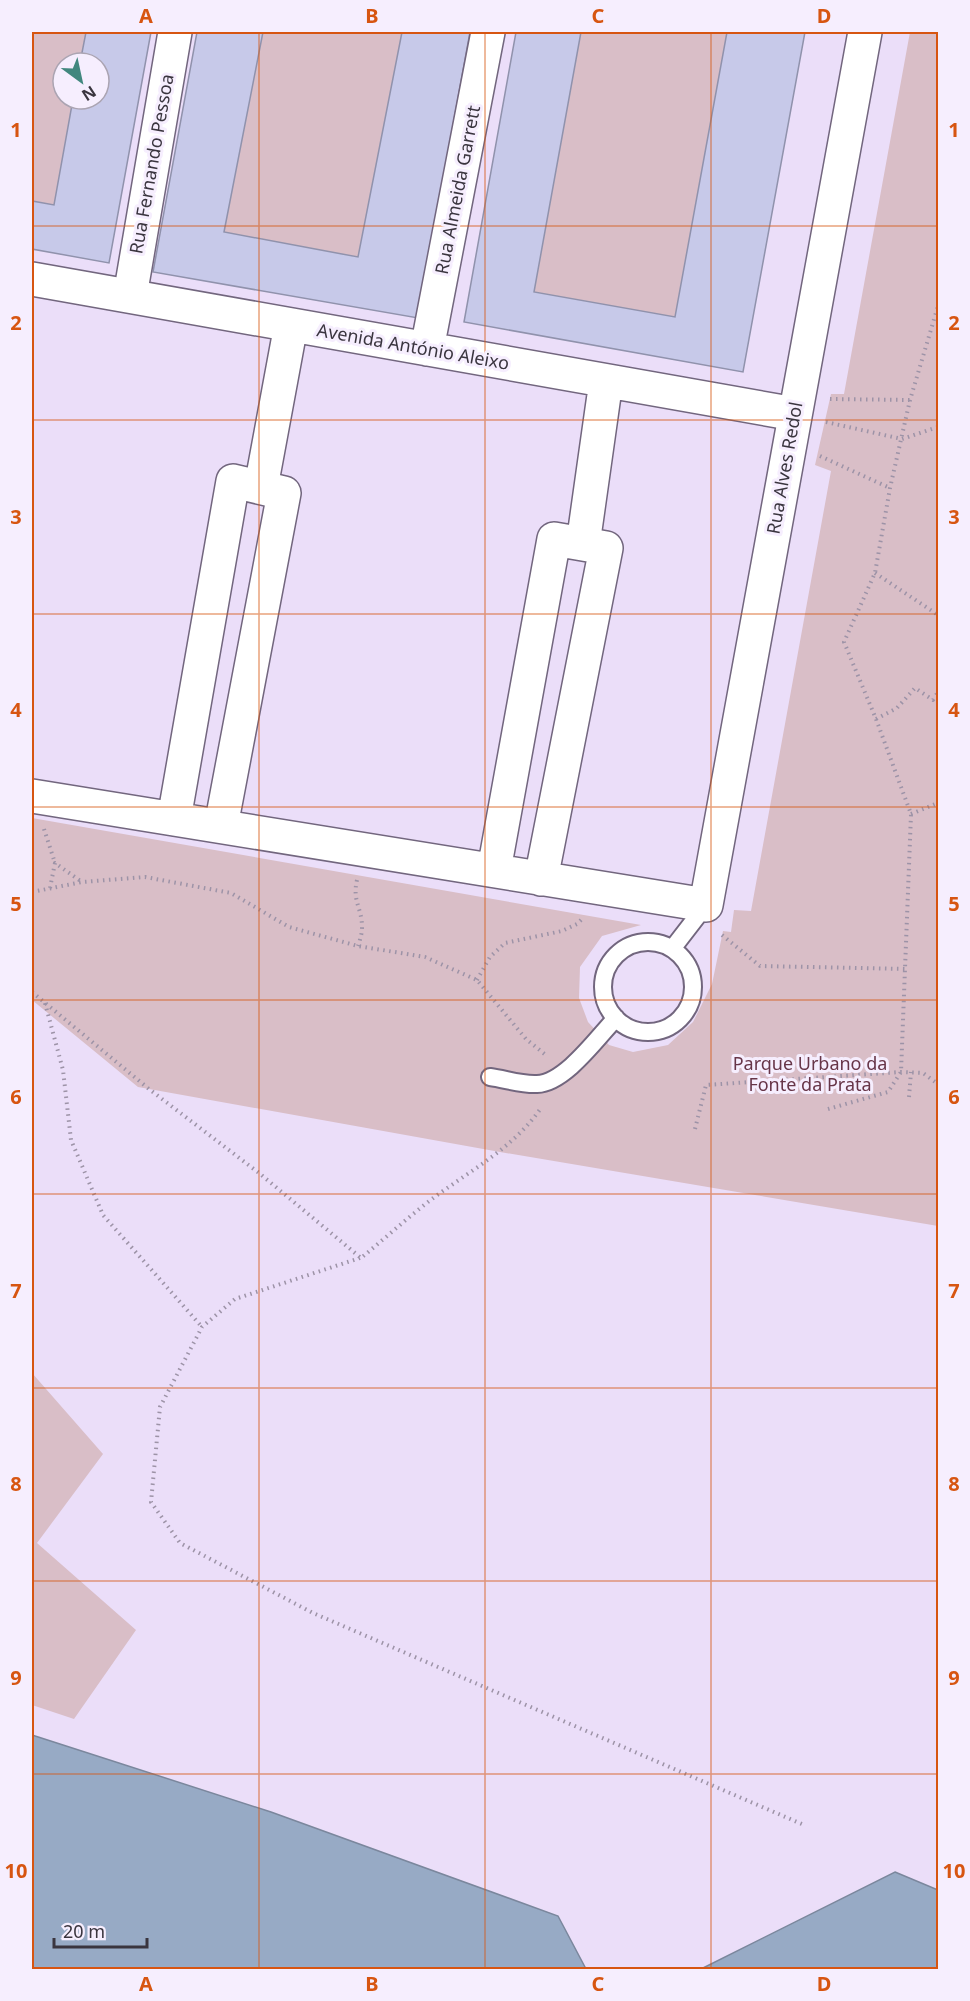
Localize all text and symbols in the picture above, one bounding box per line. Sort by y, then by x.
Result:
text: A [139,2,153,29]
text: B [365,2,379,29]
text: C [592,2,605,29]
text: D [817,2,831,29]
north arrow [51,51,111,111]
street label: Rua Fernando Pessoa [123,72,179,256]
text: N [78,81,101,106]
street label: Rua Almeida Garrett [429,103,485,276]
text: 1 [10,116,22,143]
text: 1 [948,116,960,143]
text: 2 [10,309,22,336]
text: 2 [948,309,960,336]
street label: Avenida António Aleixo [315,317,511,375]
street label: Rua Alves Redol [761,400,807,536]
text: 3 [10,503,22,530]
text: 3 [948,503,960,530]
text: 4 [10,696,22,723]
text: 4 [948,696,960,723]
text: 5 [10,890,22,917]
text: 5 [948,890,960,917]
park label: Parque Urbano da Fonte da Prata [733,1051,887,1096]
text: 6 [10,1083,22,1110]
text: 6 [948,1083,960,1110]
text: 7 [10,1277,22,1304]
text: 7 [948,1277,960,1304]
text: 8 [10,1470,22,1497]
text: 8 [948,1470,960,1497]
text: 9 [10,1664,22,1691]
text: 9 [948,1664,960,1691]
text: 10 [5,1857,27,1884]
text: 10 [943,1857,965,1884]
scale bar [54,1911,147,1949]
text: 20 m [63,1919,105,1943]
text: A [139,1970,153,1997]
text: B [365,1970,379,1997]
text: C [592,1970,605,1997]
text: D [817,1970,831,1997]

